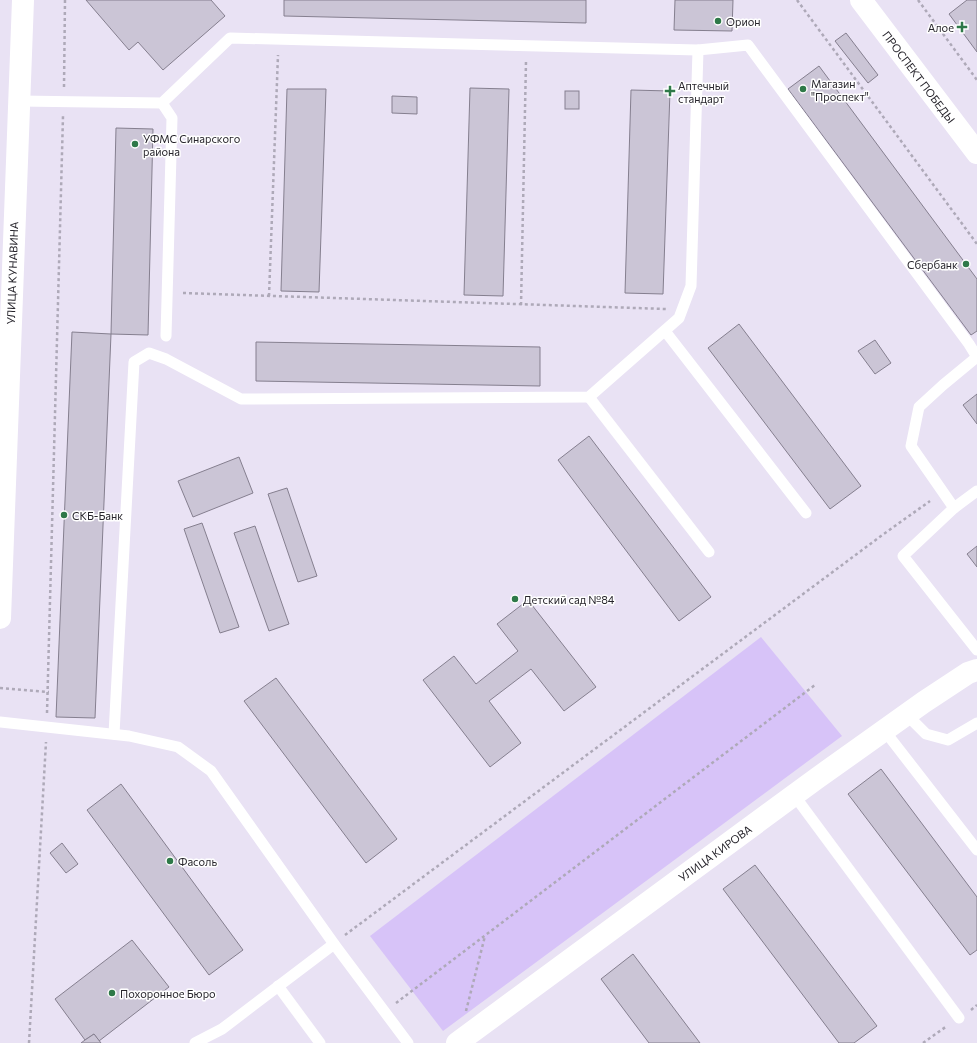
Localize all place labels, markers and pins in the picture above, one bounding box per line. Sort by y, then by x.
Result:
place label: Орион [726,15,761,28]
marker: Орион [713,16,723,26]
place label: Алое [928,21,954,34]
marker: Алое [957,22,967,32]
place label: Магазин "Проспект" [811,77,869,103]
place label: Аптечный стандарт [678,79,729,105]
marker: Магазин "Проспект" [798,84,808,94]
marker: Аптечный стандарт [665,86,675,96]
place label: УФМС Синарского района [143,132,241,158]
marker: УФМС Синарского района [130,139,140,149]
place label: Сбербанк [907,258,958,271]
marker: Сбербанк [961,259,971,269]
place label: СКБ-Банк [72,509,123,522]
marker: СКБ-Банк [59,510,69,520]
place label: Детский сад №84 [523,593,615,606]
marker: Детский сад №84 [510,594,520,604]
place label: Фасоль [178,855,217,868]
marker: Фасоль [165,856,175,866]
place label: Похоронное Бюро [120,987,216,1000]
marker: Похоронное Бюро [107,988,117,998]

